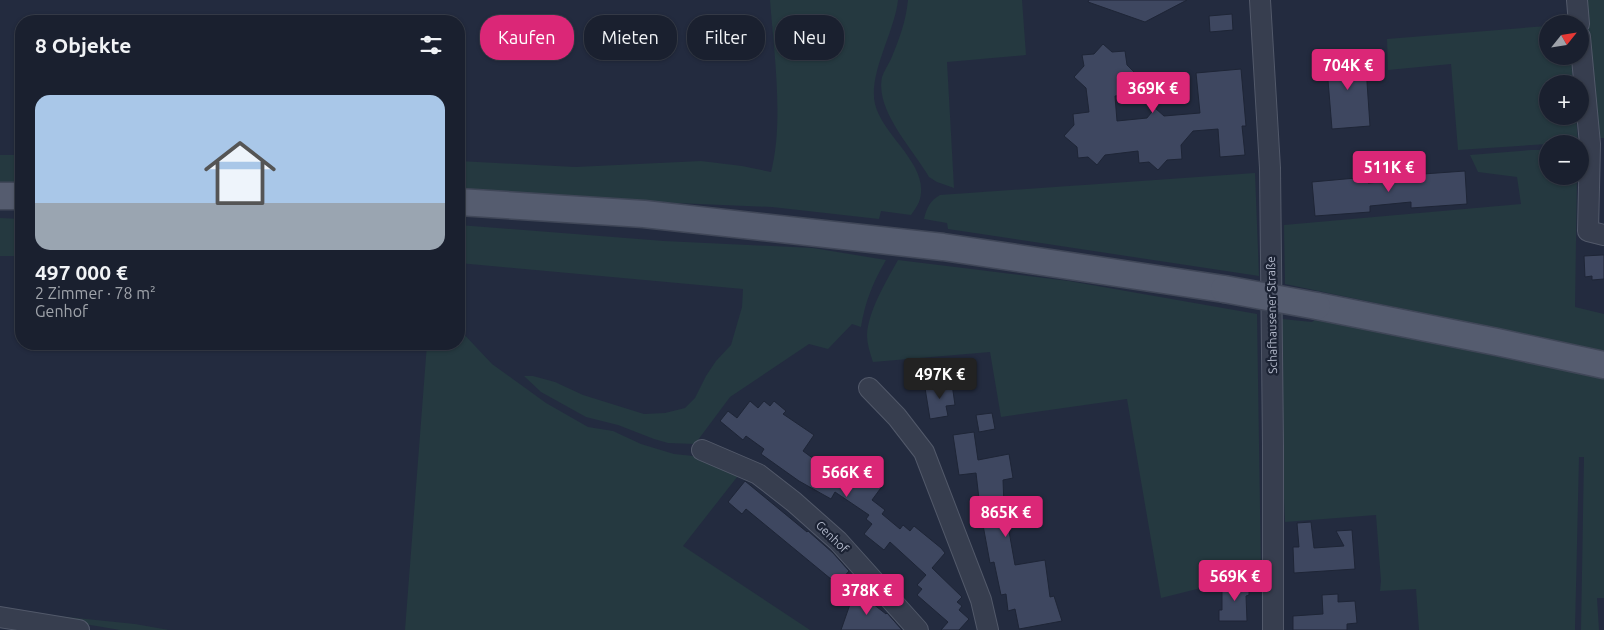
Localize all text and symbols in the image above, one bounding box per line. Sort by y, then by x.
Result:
chip: Kaufen [480,15,574,60]
chip: Mieten [584,15,677,60]
chip: Filter [687,15,765,60]
chip: Neu [775,15,844,60]
north arrow [1539,15,1589,65]
map controls [1539,15,1589,185]
icon: filters [417,31,445,59]
text: 8 Objekte [35,33,131,57]
pin: 704K € [1307,48,1389,91]
text: 704K € [1323,56,1373,74]
pin: 369K € [1112,72,1194,114]
button: + [1539,75,1589,125]
text: 369K € [1128,79,1178,97]
icon: home [195,128,285,218]
button: − [1539,135,1589,185]
pin: 511K € [1348,150,1430,193]
text: 511K € [1364,158,1414,176]
street label: Schafhausener Straße [1264,256,1279,374]
text: 497 000 € [35,260,128,284]
text: 2 Zimmer · 78 m² [35,284,156,302]
text: Genhof [35,302,88,320]
pin: 497K € [899,358,981,400]
text: 497K € [915,365,965,383]
pin: 566K € [806,456,888,498]
text: 566K € [822,463,872,481]
pin: 865K € [965,496,1047,538]
text: 865K € [981,503,1031,521]
street label: Genhof [813,518,852,555]
pin: 569K € [1194,560,1276,602]
text: 569K € [1210,567,1260,585]
pin: 378K € [826,574,908,616]
text: 378K € [842,581,892,599]

